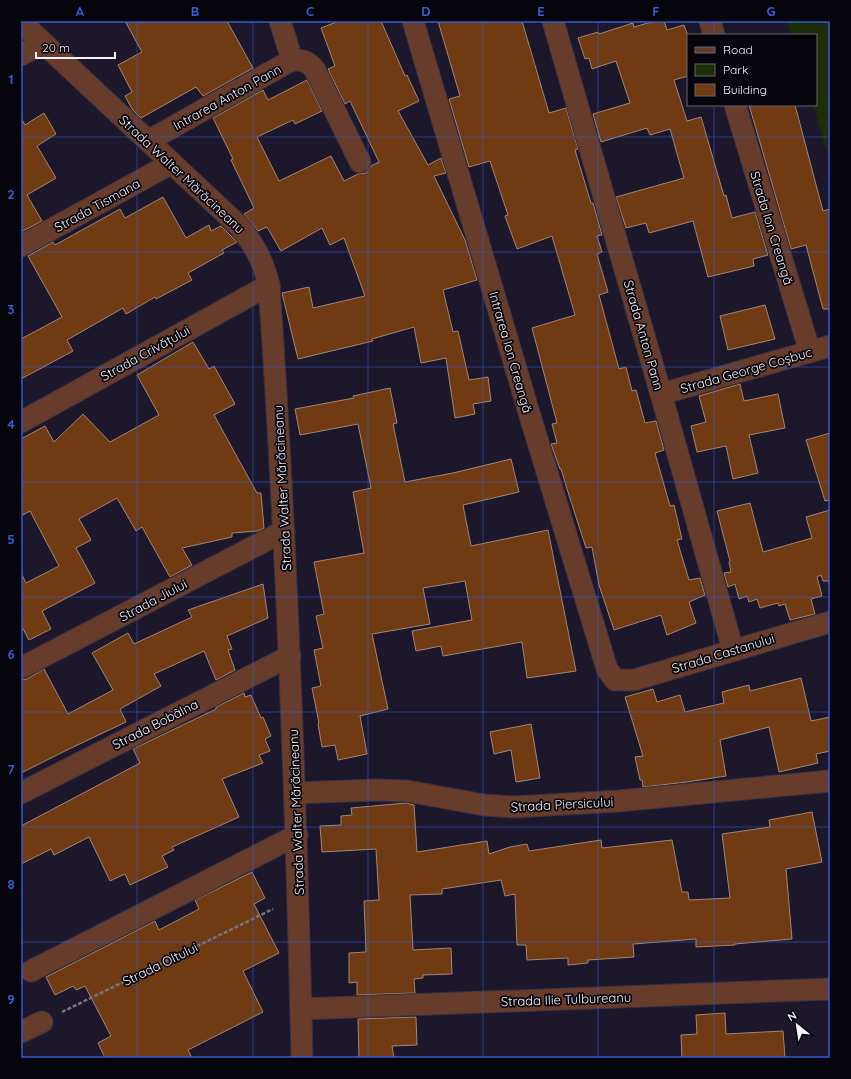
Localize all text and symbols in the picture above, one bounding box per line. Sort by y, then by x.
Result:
text: A [76,3,85,19]
text: B [191,3,199,19]
text: C [306,3,314,19]
text: D [421,3,431,19]
text: E [537,3,545,19]
text: F [652,3,660,19]
text: G [766,3,776,19]
scale bar [36,34,115,60]
legend [687,34,817,106]
text: 20 m [42,40,70,55]
text: Road [723,42,753,57]
street label: Intrarea Anton Pann [170,61,284,133]
text: Park [723,62,748,77]
text: 1 [8,71,14,87]
text: Building [723,82,767,97]
street label: Strada Walter Mărăcineanu [116,112,248,236]
street label: Strada Ion Creangă [747,169,797,287]
street label: Strada Tismana [51,175,143,235]
text: 2 [7,186,15,202]
street label: Strada Anton Pann [621,278,667,392]
street label: Intrarea Ion Creangă [486,289,536,415]
text: 3 [8,301,15,317]
street label: Strada Crivățului [98,322,192,384]
street label: Strada George Coșbuc [678,343,814,396]
street label: Strada Walter Mărăcineanu [270,405,294,571]
text: 4 [7,416,15,432]
text: 5 [7,531,15,547]
street label: Strada Jiului [116,575,190,625]
street label: Strada Castanului [670,630,776,676]
text: 6 [7,646,15,662]
street label: Strada Bobâlna [109,695,201,753]
street label: Strada Walter Mărăcineanu [285,729,307,895]
text: 7 [7,761,15,777]
street label: Strada Piersicului [510,793,614,815]
text: 8 [7,876,15,892]
street label: Strada Oltului [120,939,200,989]
street label: Strada Ilie Tulbureanu [500,989,632,1009]
text: 9 [7,991,15,1007]
north arrow [777,1005,817,1045]
text: N [785,1008,799,1024]

